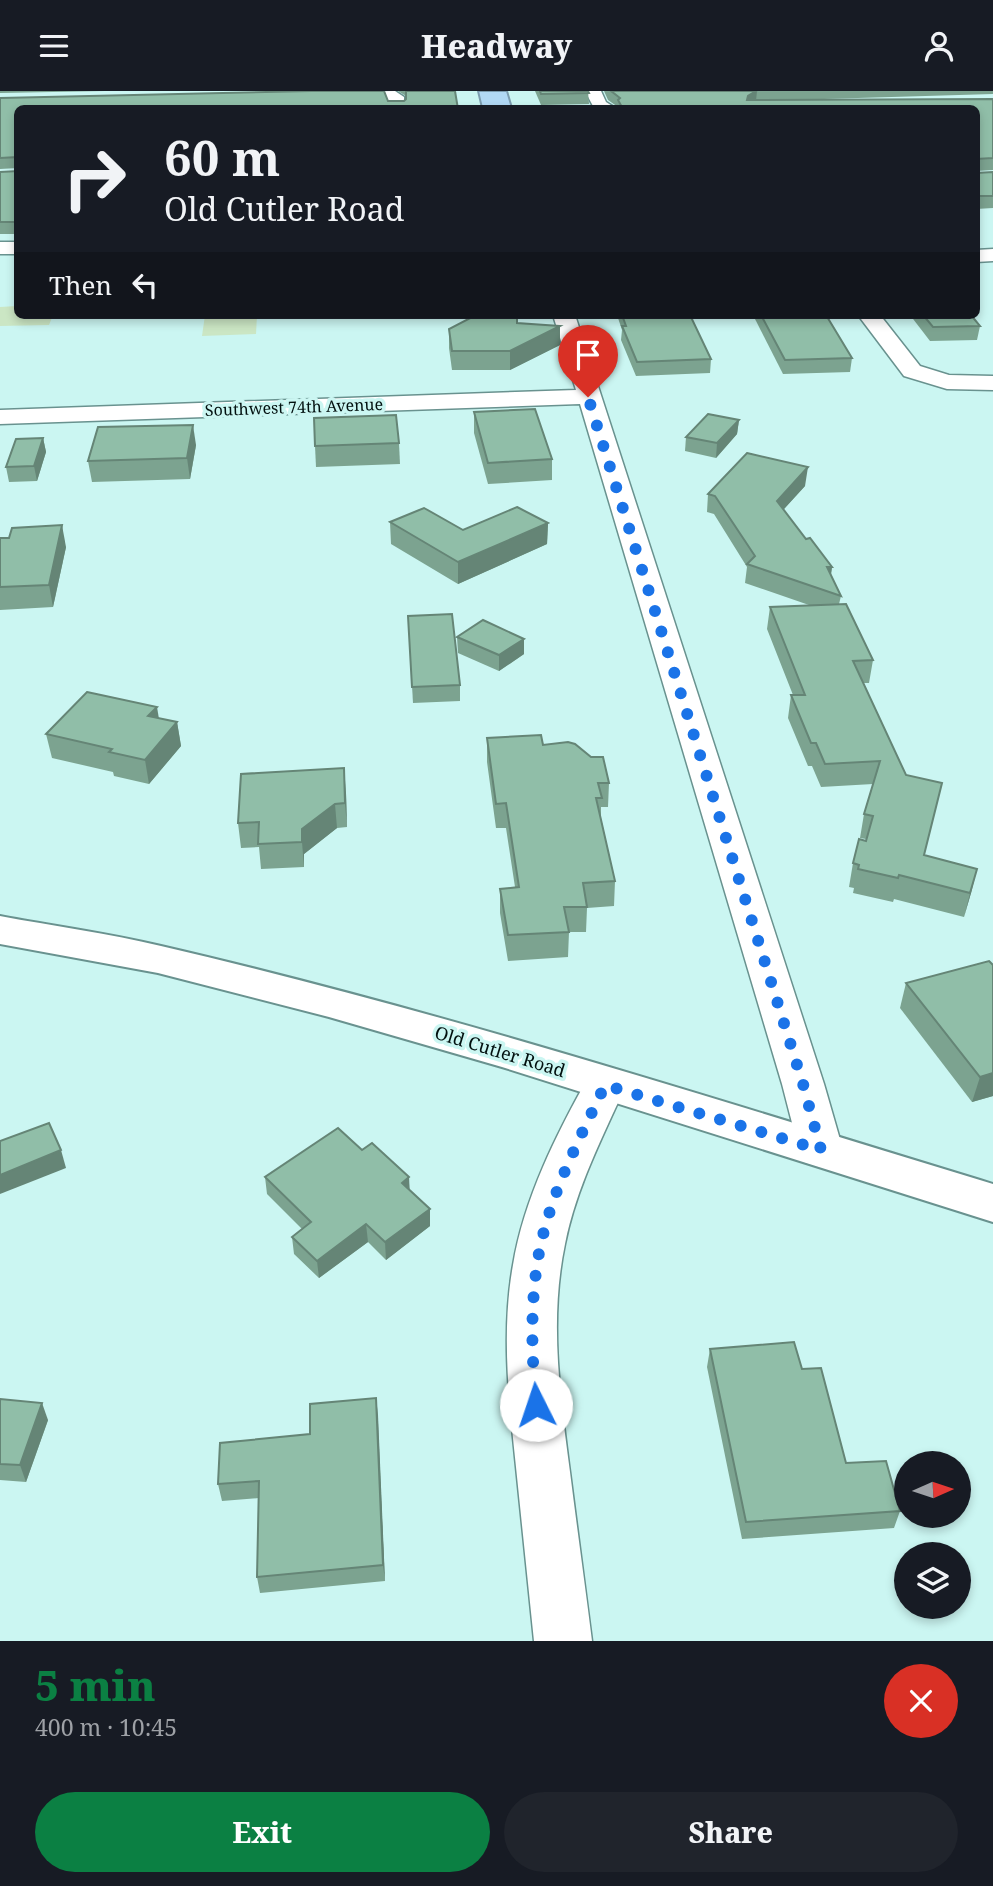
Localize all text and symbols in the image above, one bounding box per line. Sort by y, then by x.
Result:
text: Headway [421,24,572,67]
icon: menu [35,27,73,65]
icon: person [920,27,958,65]
text: 60 m [164,124,280,190]
icon: right [49,133,140,224]
text: Old Cutler Road [164,187,404,230]
icon: left [126,266,164,304]
text: Then [49,267,112,303]
pin [558,325,618,397]
icon: arrive [569,336,607,374]
street label: Southwest 74th Avenue [205,393,383,421]
street label: Old Cutler Road [432,1020,568,1082]
position arrow [499,1368,573,1442]
north arrow [894,1451,971,1528]
map controls [894,1451,971,1619]
button: layers [894,1542,971,1619]
text: 5 min [35,1656,156,1713]
button: close [884,1664,958,1738]
text: 400 m · 10:45 [35,1711,177,1743]
button: Exit [35,1792,490,1872]
button: Share [504,1792,958,1872]

